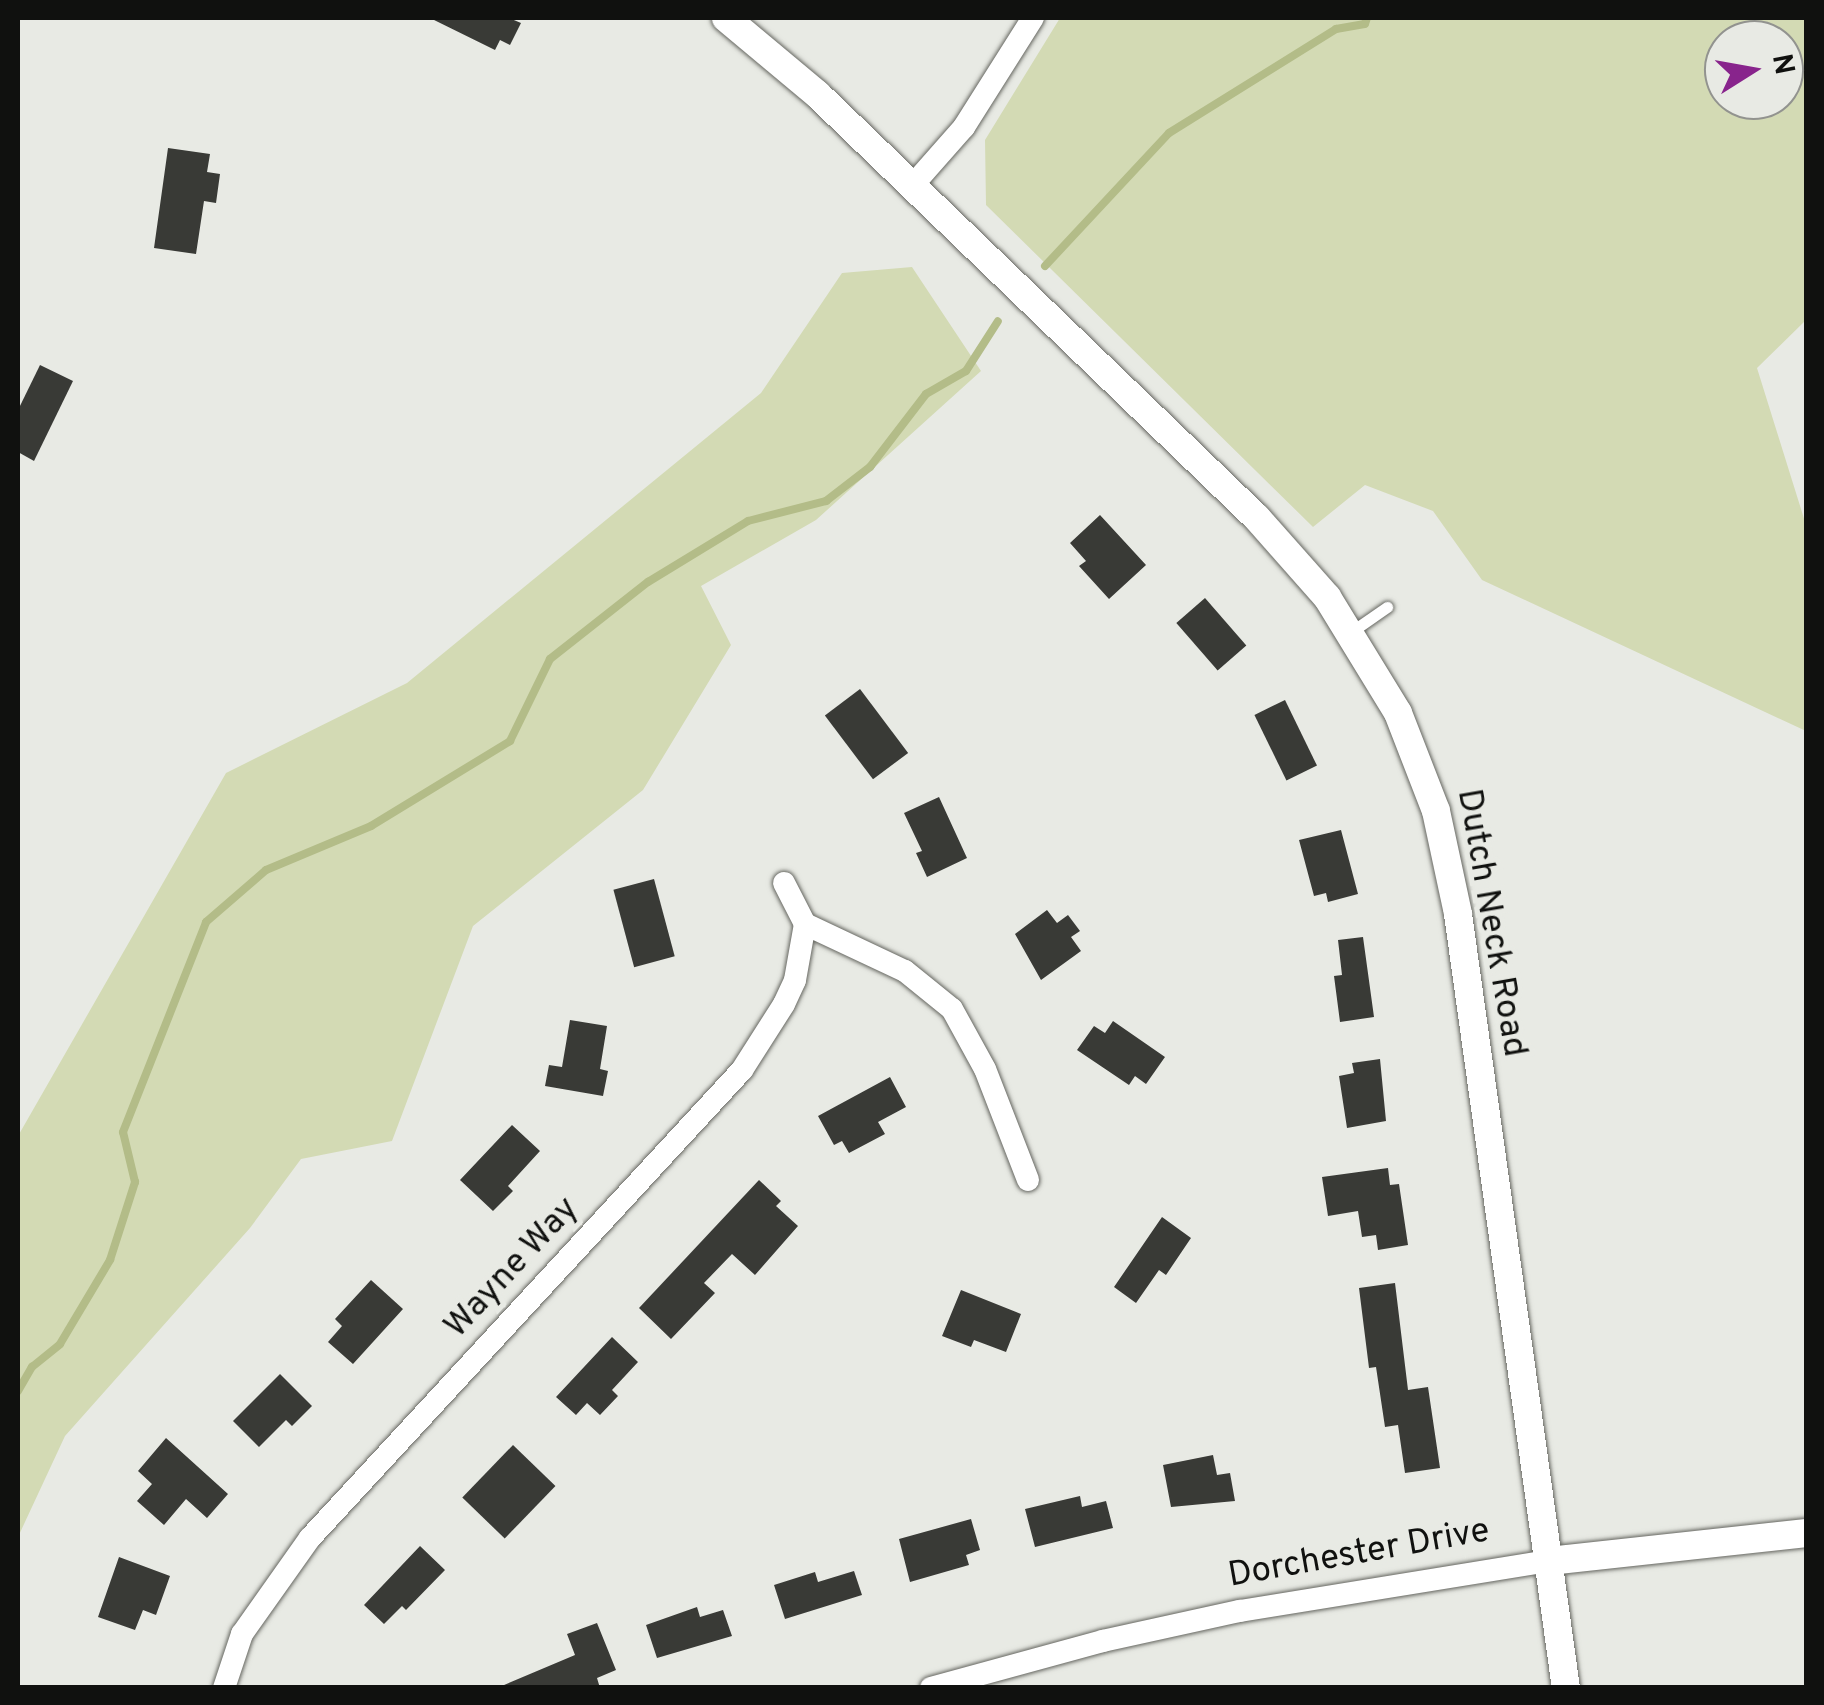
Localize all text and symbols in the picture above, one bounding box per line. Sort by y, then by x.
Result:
north arrow [1704,20,1804,120]
text: N [1762,51,1801,78]
street label: Dutch Neck Road [1447,786,1535,1060]
street label: Wayne Way [436,1188,588,1348]
street label: Dorchester Drive [1225,1510,1493,1598]

